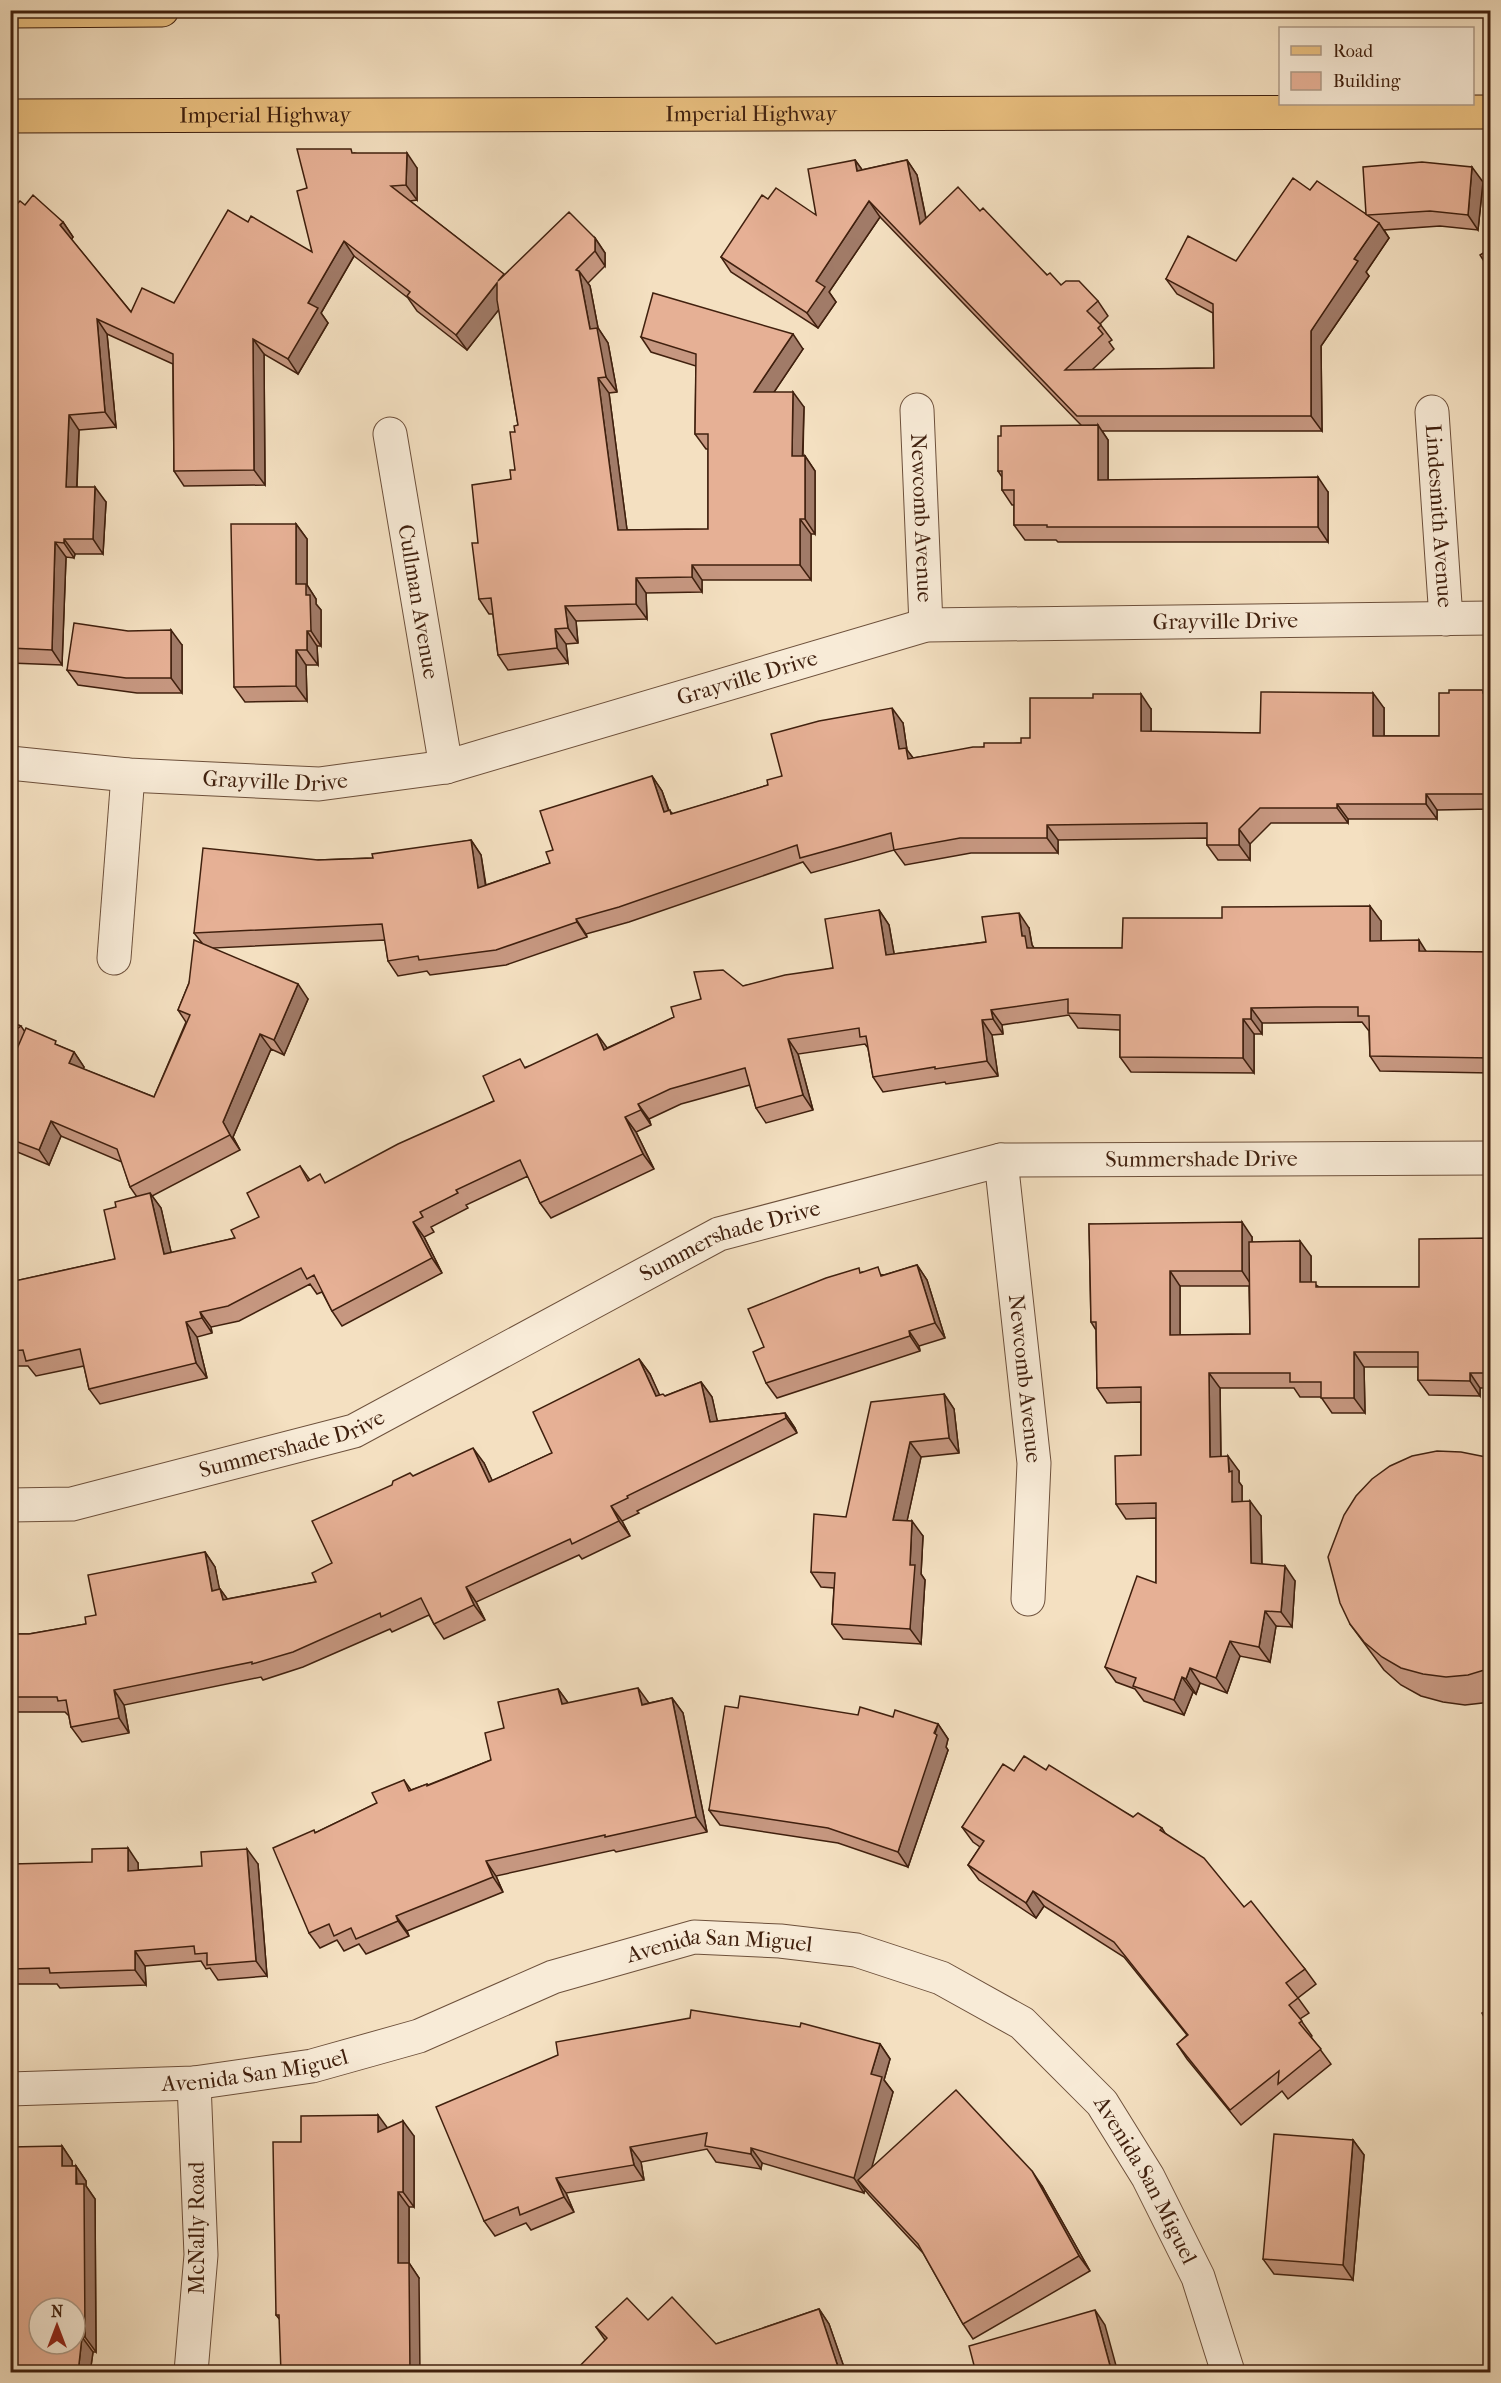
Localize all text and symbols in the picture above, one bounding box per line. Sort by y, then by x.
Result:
legend [1279,27,1474,105]
text: Road [1333,41,1373,62]
text: Building [1333,71,1401,92]
street label: Imperial Highway [665,101,838,127]
street label: Imperial Highway [179,102,352,129]
street label: Lindesmith Avenue [1420,423,1458,609]
street label: Newcomb Avenue [905,433,938,603]
street label: Cullman Avenue [392,522,444,681]
street label: Grayville Drive [1153,607,1298,635]
street label: Grayville Drive [674,645,821,711]
street label: Grayville Drive [202,766,349,797]
street label: Summershade Drive [1105,1146,1298,1173]
street label: Summershade Drive [635,1195,823,1287]
street label: Newcomb Avenue [1003,1293,1047,1464]
street label: Summershade Drive [196,1404,389,1484]
street label: Avenida San Miguel [623,1924,814,1969]
street label: Avenida San Miguel [160,2044,351,2097]
street label: Avenida San Miguel [1088,2091,1202,2268]
street label: McNally Road [184,2160,210,2295]
north arrow [27,2296,87,2356]
text: N [51,2302,64,2321]

